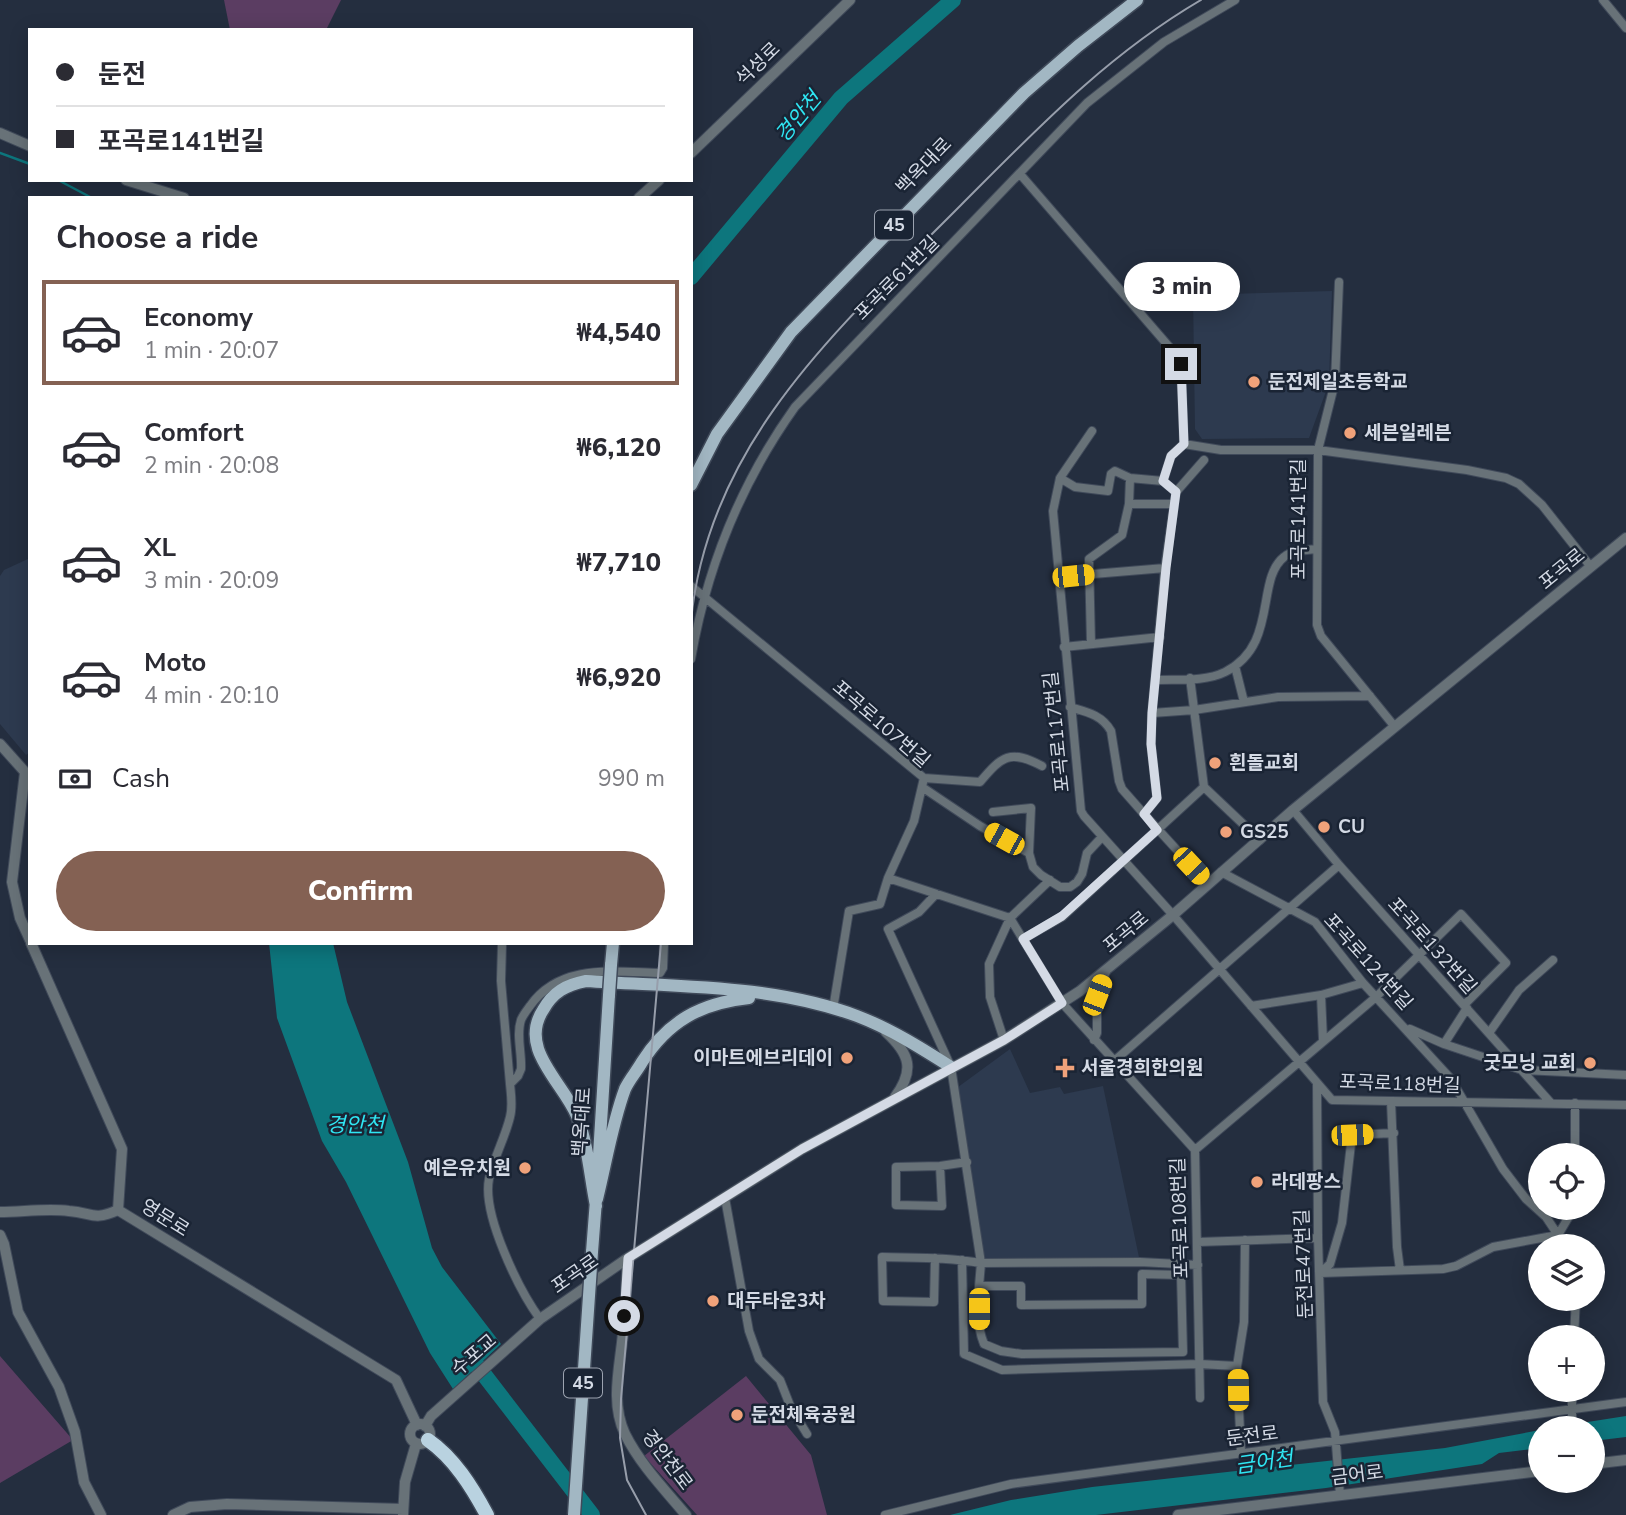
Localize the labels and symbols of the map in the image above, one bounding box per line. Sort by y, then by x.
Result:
street label: 석성로 [730,36,786,92]
water label: 경안천 [769,84,829,148]
street label: 백옥대로 [890,132,958,200]
road number: 45 [875,210,913,240]
street label: 포곡로61번길 [849,230,945,326]
callout: 3 min [1123,262,1239,312]
route end [1165,348,1197,380]
place label: 둔전제일초등학교 [1268,369,1408,395]
marker: 둔전제일초등학교 [1246,374,1262,390]
place label: 세븐일레븐 [1364,420,1451,446]
marker: 세븐일레븐 [1342,425,1358,441]
street label: 포곡로141번길 [1286,458,1312,580]
street label: 포곡로 [1533,542,1591,596]
car [1052,563,1095,589]
street label: 포곡로117번길 [1038,670,1076,794]
street label: 포곡로107번길 [827,674,935,774]
place label: 흰돌교회 [1229,750,1299,776]
marker: 흰돌교회 [1207,755,1223,771]
place label: CU [1338,814,1365,840]
place label: GS25 [1240,819,1289,845]
marker: CU [1316,819,1332,835]
car [981,820,1028,858]
marker: GS25 [1218,824,1234,840]
car [1169,843,1214,889]
street label: 포곡로132번길 [1382,892,1482,1000]
street label: 포곡로 [1098,905,1154,959]
street label: 포곡로124번길 [1318,908,1418,1016]
car [1080,972,1115,1018]
place label: 이마트에브리데이 [693,1045,833,1071]
marker: 이마트에브리데이 [839,1050,855,1066]
place label: 굿모닝 교회 [1483,1050,1576,1076]
place label: 서울경희한의원 [1081,1055,1203,1081]
marker: 굿모닝 교회 [1582,1055,1598,1071]
marker: 서울경희한의원 [1055,1058,1075,1078]
street label: 포곡로118번길 [1339,1069,1461,1099]
street label: 백옥대로 [567,1086,597,1158]
water label: 경안천 [326,1111,387,1139]
car [1331,1124,1374,1146]
place label: 예은유치원 [424,1155,511,1181]
street label: 포곡로108번길 [1165,1157,1195,1279]
marker: 예은유치원 [517,1160,533,1176]
place label: 라데팡스 [1271,1169,1341,1195]
marker: 라데팡스 [1249,1174,1265,1190]
street label: 영문로 [136,1193,194,1243]
street label: 둔전로47번길 [1289,1208,1319,1320]
street label: 포곡로 [546,1248,604,1300]
place label: 대두타운3차 [727,1288,826,1314]
car [969,1288,990,1330]
marker: 대두타운3차 [705,1293,721,1309]
route start [608,1300,640,1332]
street label: 수포교 [446,1328,502,1382]
road number: 45 [564,1368,602,1398]
car [1228,1369,1249,1411]
place label: 둔전체육공원 [751,1402,856,1428]
marker: 둔전체육공원 [729,1407,745,1423]
street label: 둔전로 [1224,1420,1280,1452]
street label: 경안천로 [636,1424,698,1496]
water label: 금어천 [1233,1444,1297,1480]
street label: 금어로 [1329,1459,1385,1491]

